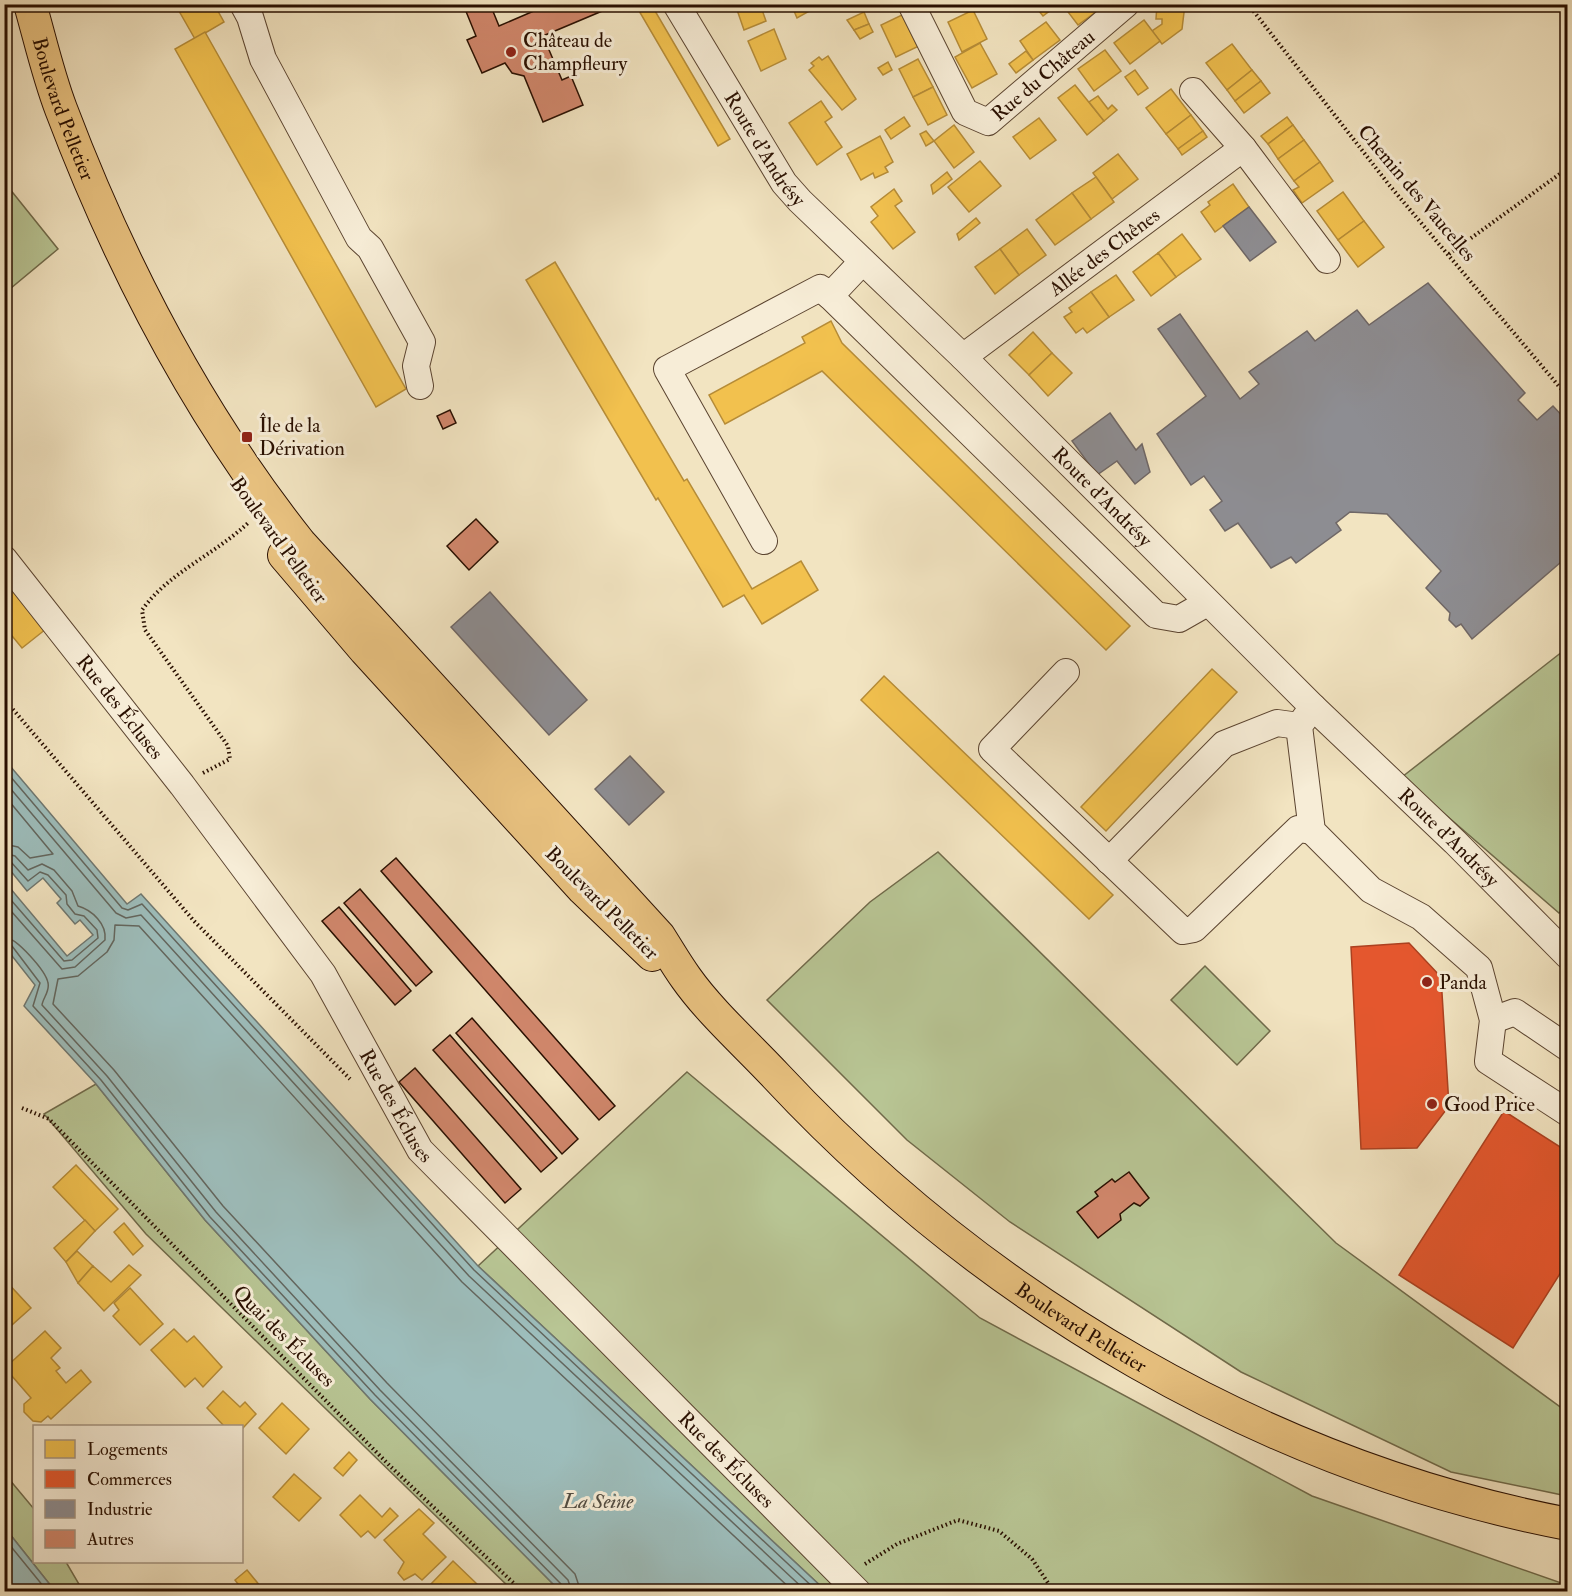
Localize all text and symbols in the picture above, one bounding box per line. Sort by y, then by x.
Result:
street label: Rue du Château [986,24,1100,126]
place label: Château de Champfleury [523,28,628,77]
street label: Boulevard Pelletier [27,34,101,185]
marker: Château de Champfleury [504,45,518,59]
street label: Route d'Andrésy [719,87,812,212]
street label: Chemin des Vaucelles [1352,119,1482,267]
street label: Allée des Chênes [1043,202,1165,302]
place label: Île de la Dérivation [259,412,345,461]
marker: Île de la Dérivation [240,430,254,444]
street label: Route d'Andrésy [1047,441,1159,553]
street label: Boulevard Pelletier [225,472,334,609]
street label: Rue des Écluses [71,649,169,764]
street label: Route d'Andrésy [1393,782,1506,893]
street label: Boulevard Pelletier [540,841,664,965]
place label: Panda [1439,970,1488,995]
marker: Panda [1420,975,1434,989]
street label: Rue des Écluses [354,1044,438,1168]
place label: Good Price [1444,1092,1535,1117]
marker: Good Price [1425,1097,1439,1111]
street label: Boulevard Pelletier [1011,1276,1152,1378]
street label: Quai des Écluses [228,1279,341,1392]
street label: Rue des Écluses [673,1406,780,1513]
legend [33,1425,243,1563]
text: Logements [87,1438,168,1461]
text: Commerces [87,1468,172,1491]
water label: La Seine [562,1488,634,1515]
text: Industrie [87,1498,153,1521]
text: Autres [86,1528,134,1551]

